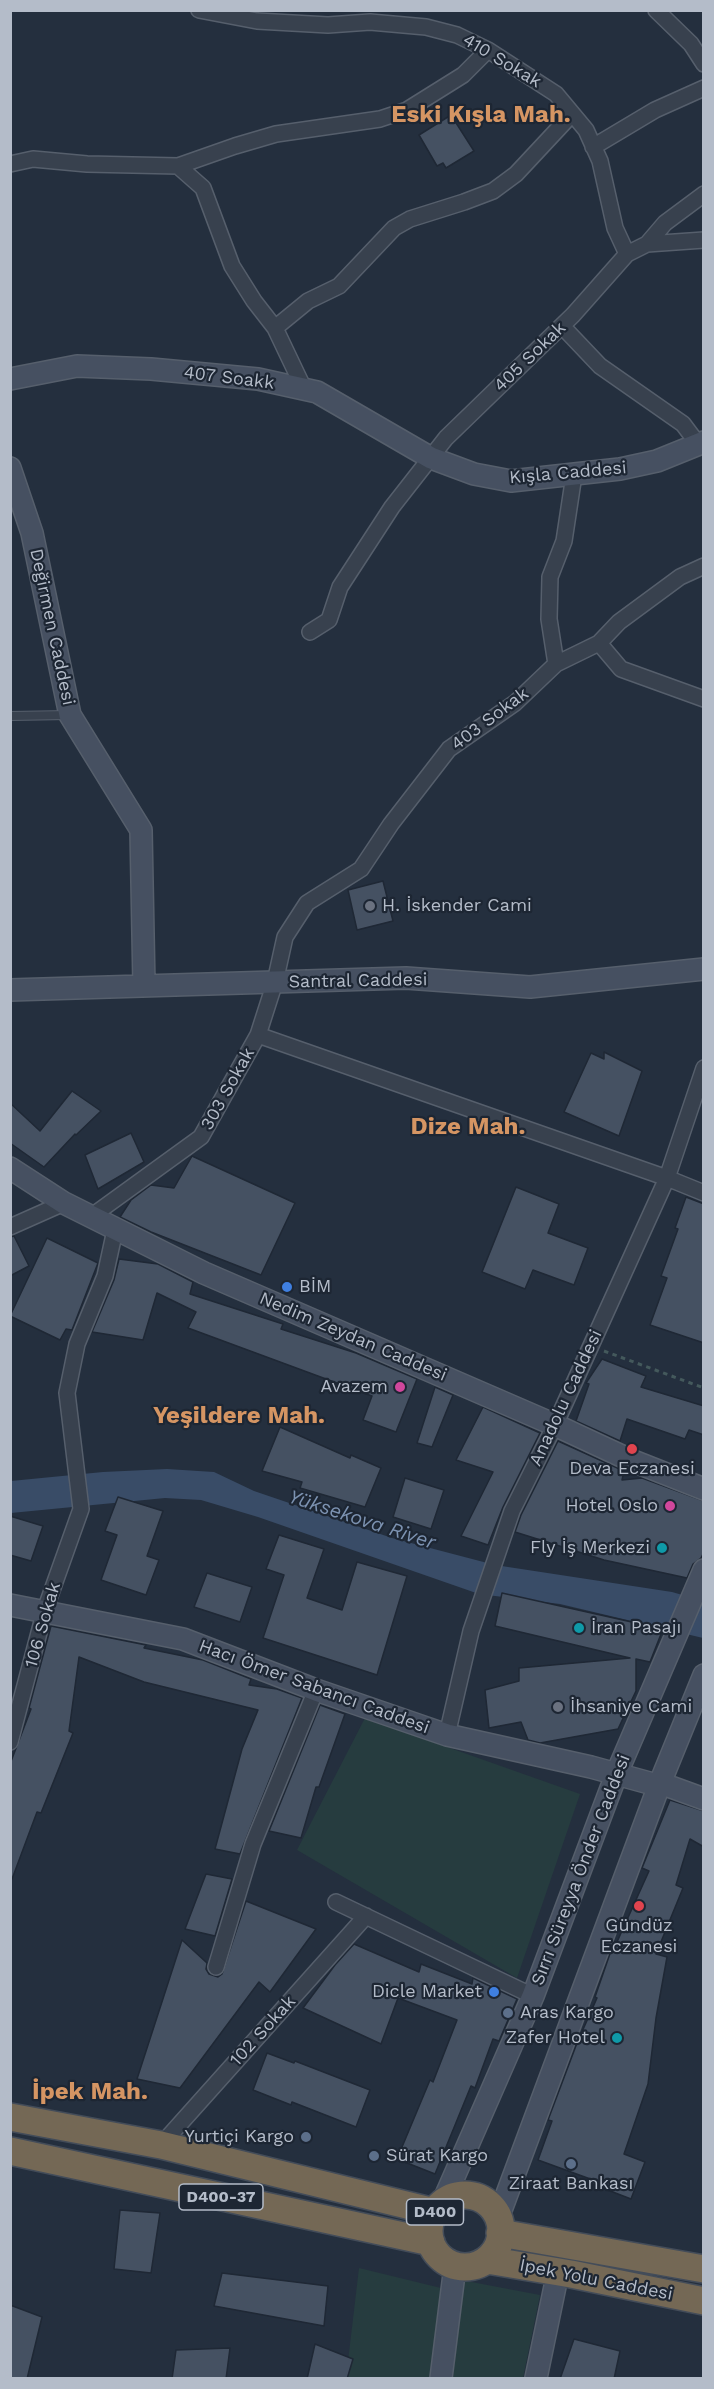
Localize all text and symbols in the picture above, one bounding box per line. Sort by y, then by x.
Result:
street label: 410 Sokak [459,29,545,93]
district label: Eski Kışla Mah. [391,101,571,129]
street label: 405 Sokak [490,317,570,397]
street label: 407 Soakk [183,362,275,394]
street label: Kışla Caddesi [508,457,628,489]
street label: Değirmen Caddesi [25,547,79,707]
street label: 403 Sokak [447,683,533,755]
place label: H. İskender Cami [382,895,532,917]
marker: H. İskender Cami [363,899,377,913]
street label: Santral Caddesi [288,969,428,993]
street label: 303 Sokak [197,1044,259,1134]
district label: Dize Mah. [411,1113,525,1141]
place label: BİM [299,1276,331,1298]
marker: BİM [280,1280,294,1294]
street label: Nedim Zeydan Caddesi [256,1288,450,1386]
street label: Anadolu Caddesi [525,1326,607,1470]
place label: Avazem [320,1376,388,1398]
marker: Avazem [393,1380,407,1394]
district label: Yeşildere Mah. [153,1402,325,1430]
marker: Deva Eczanesi [625,1442,639,1456]
place label: Deva Eczanesi [569,1458,695,1480]
water label: Yüksekova River [286,1485,438,1555]
place label: Hotel Oslo [565,1495,658,1517]
marker: Hotel Oslo [663,1499,677,1513]
place label: Fly İş Merkezi [530,1537,650,1559]
marker: Fly İş Merkezi [655,1541,669,1555]
street label: 106 Sokak [20,1580,66,1670]
place label: İran Pasajı [591,1617,681,1639]
marker: İran Pasajı [572,1621,586,1635]
street label: Hacı Ömer Sabancı Caddesi [196,1635,432,1739]
place label: İhsaniye Cami [570,1696,692,1718]
marker: İhsaniye Cami [551,1700,565,1714]
street label: Sırrı Süreyya Önder Caddesi [527,1752,635,1988]
marker: Gündüz Eczanesi [632,1899,646,1913]
place label: Gündüz Eczanesi [601,1915,677,1958]
place label: Dicle Market [372,1981,482,2003]
marker: Dicle Market [487,1985,501,1999]
street label: 102 Sokak [226,1991,300,2071]
place label: Aras Kargo [520,2002,614,2024]
marker: Aras Kargo [501,2006,515,2020]
place label: Zafer Hotel [506,2027,605,2049]
marker: Zafer Hotel [610,2031,624,2045]
district label: İpek Mah. [32,2078,148,2106]
place label: Yurtiçi Kargo [184,2126,294,2148]
marker: Yurtiçi Kargo [299,2130,313,2144]
place label: Sürat Kargo [386,2145,488,2167]
marker: Sürat Kargo [367,2149,381,2163]
marker: Ziraat Bankası [564,2157,578,2171]
place label: Ziraat Bankası [509,2173,633,2195]
road number: D400-37 [179,2184,263,2210]
road number: D400 [406,2199,464,2225]
street label: İpek Yolu Caddesi [518,2255,674,2305]

